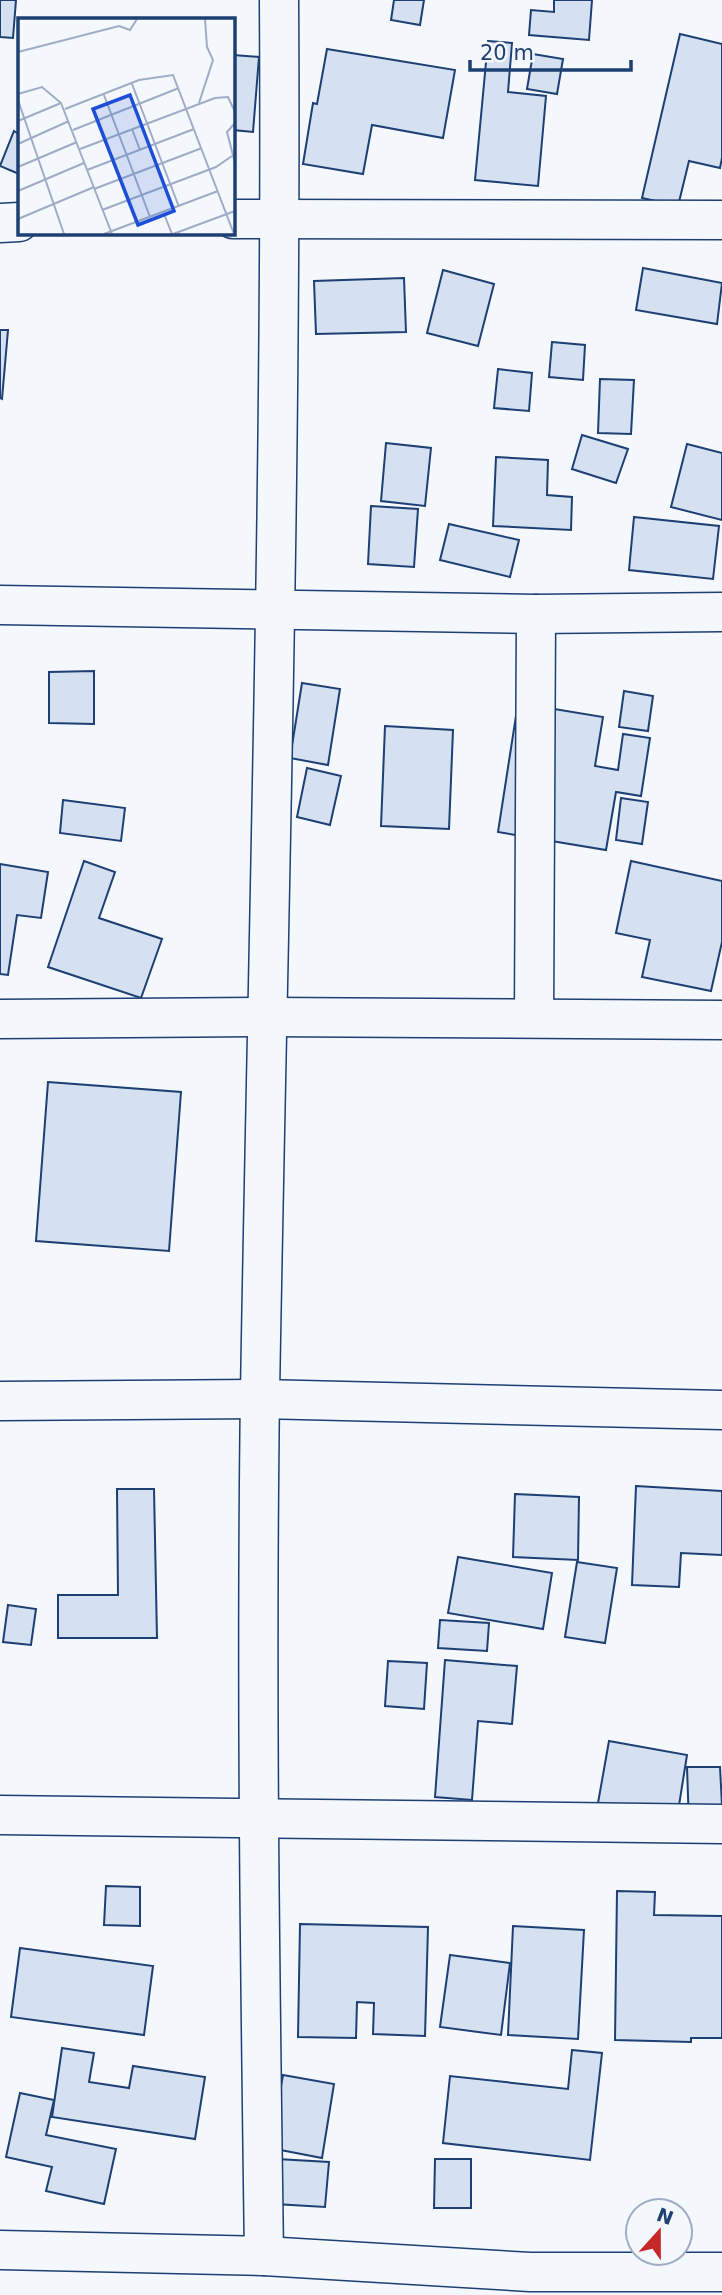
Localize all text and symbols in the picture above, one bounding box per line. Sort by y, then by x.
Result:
inset map [18,18,234,234]
scale bar [470,28,631,72]
text: 20 m [480,41,534,65]
north arrow [624,2197,694,2267]
text: N [654,2203,676,2229]

